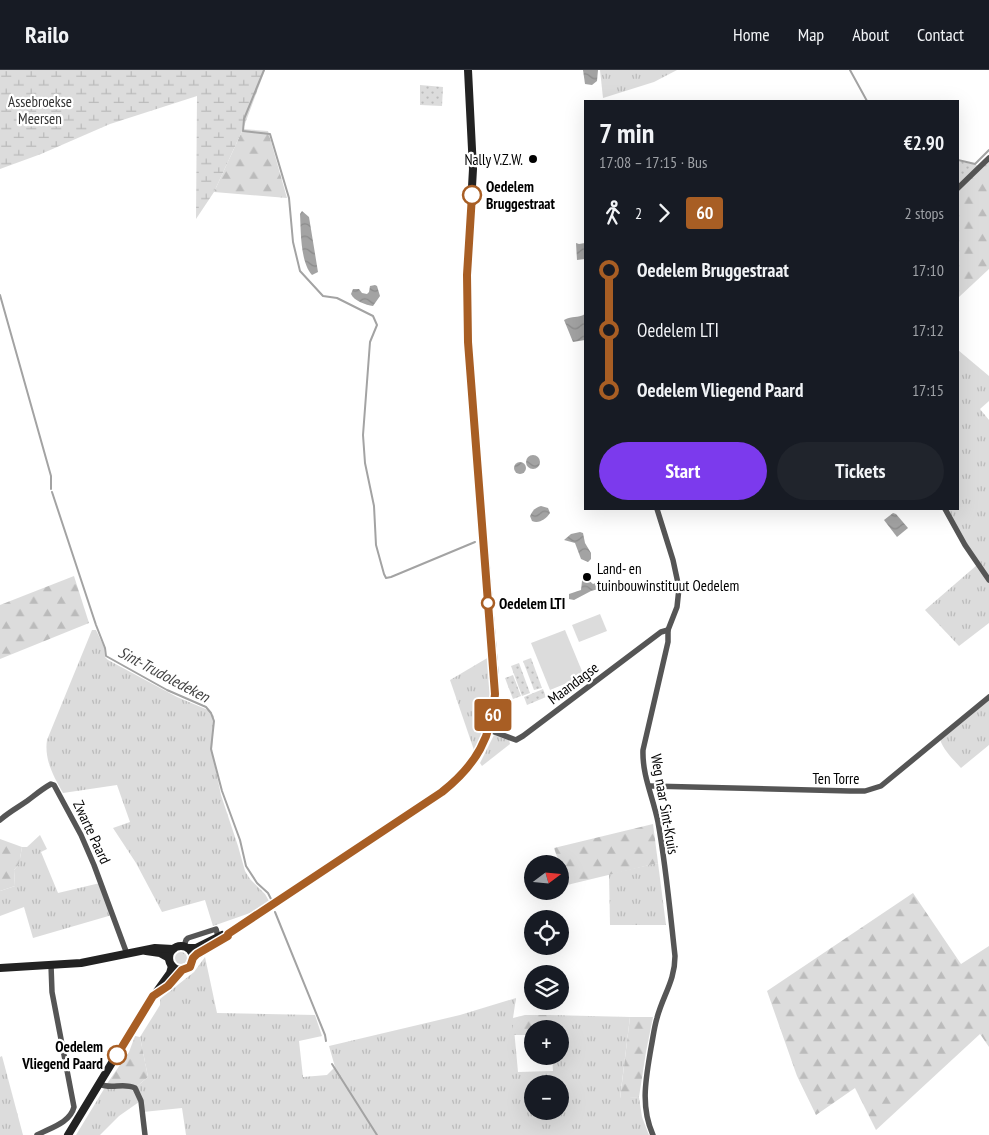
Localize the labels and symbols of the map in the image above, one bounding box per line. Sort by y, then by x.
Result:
park label: Assebroekse Meersen [8,92,72,128]
place label: Nally V.Z.W. [465,150,523,169]
marker: Nally V.Z.W. [527,153,539,165]
place label: Oedelem Bruggestraat [486,177,556,213]
marker: Oedelem Bruggestraat [462,185,482,205]
place label: Land- en tuinbouwinstituut Oedelem [597,559,739,595]
marker: Land- en tuinbouwinstituut Oedelem [581,571,593,583]
place label: Oedelem LTI [499,594,565,613]
marker: Oedelem LTI [481,596,495,610]
water label: Sint-Trudoledeken [115,642,214,707]
street label: Maandagse [544,658,602,708]
line badge: 60 [470,699,516,731]
street label: Weg naar Sint-Kruis [647,752,683,856]
street label: Ten Torre [813,769,859,788]
street label: Zwarte Paard [69,797,115,867]
north arrow [524,855,569,900]
place label: Oedelem Vliegend Paard [21,1037,103,1073]
marker: Oedelem Vliegend Paard [107,1045,127,1065]

